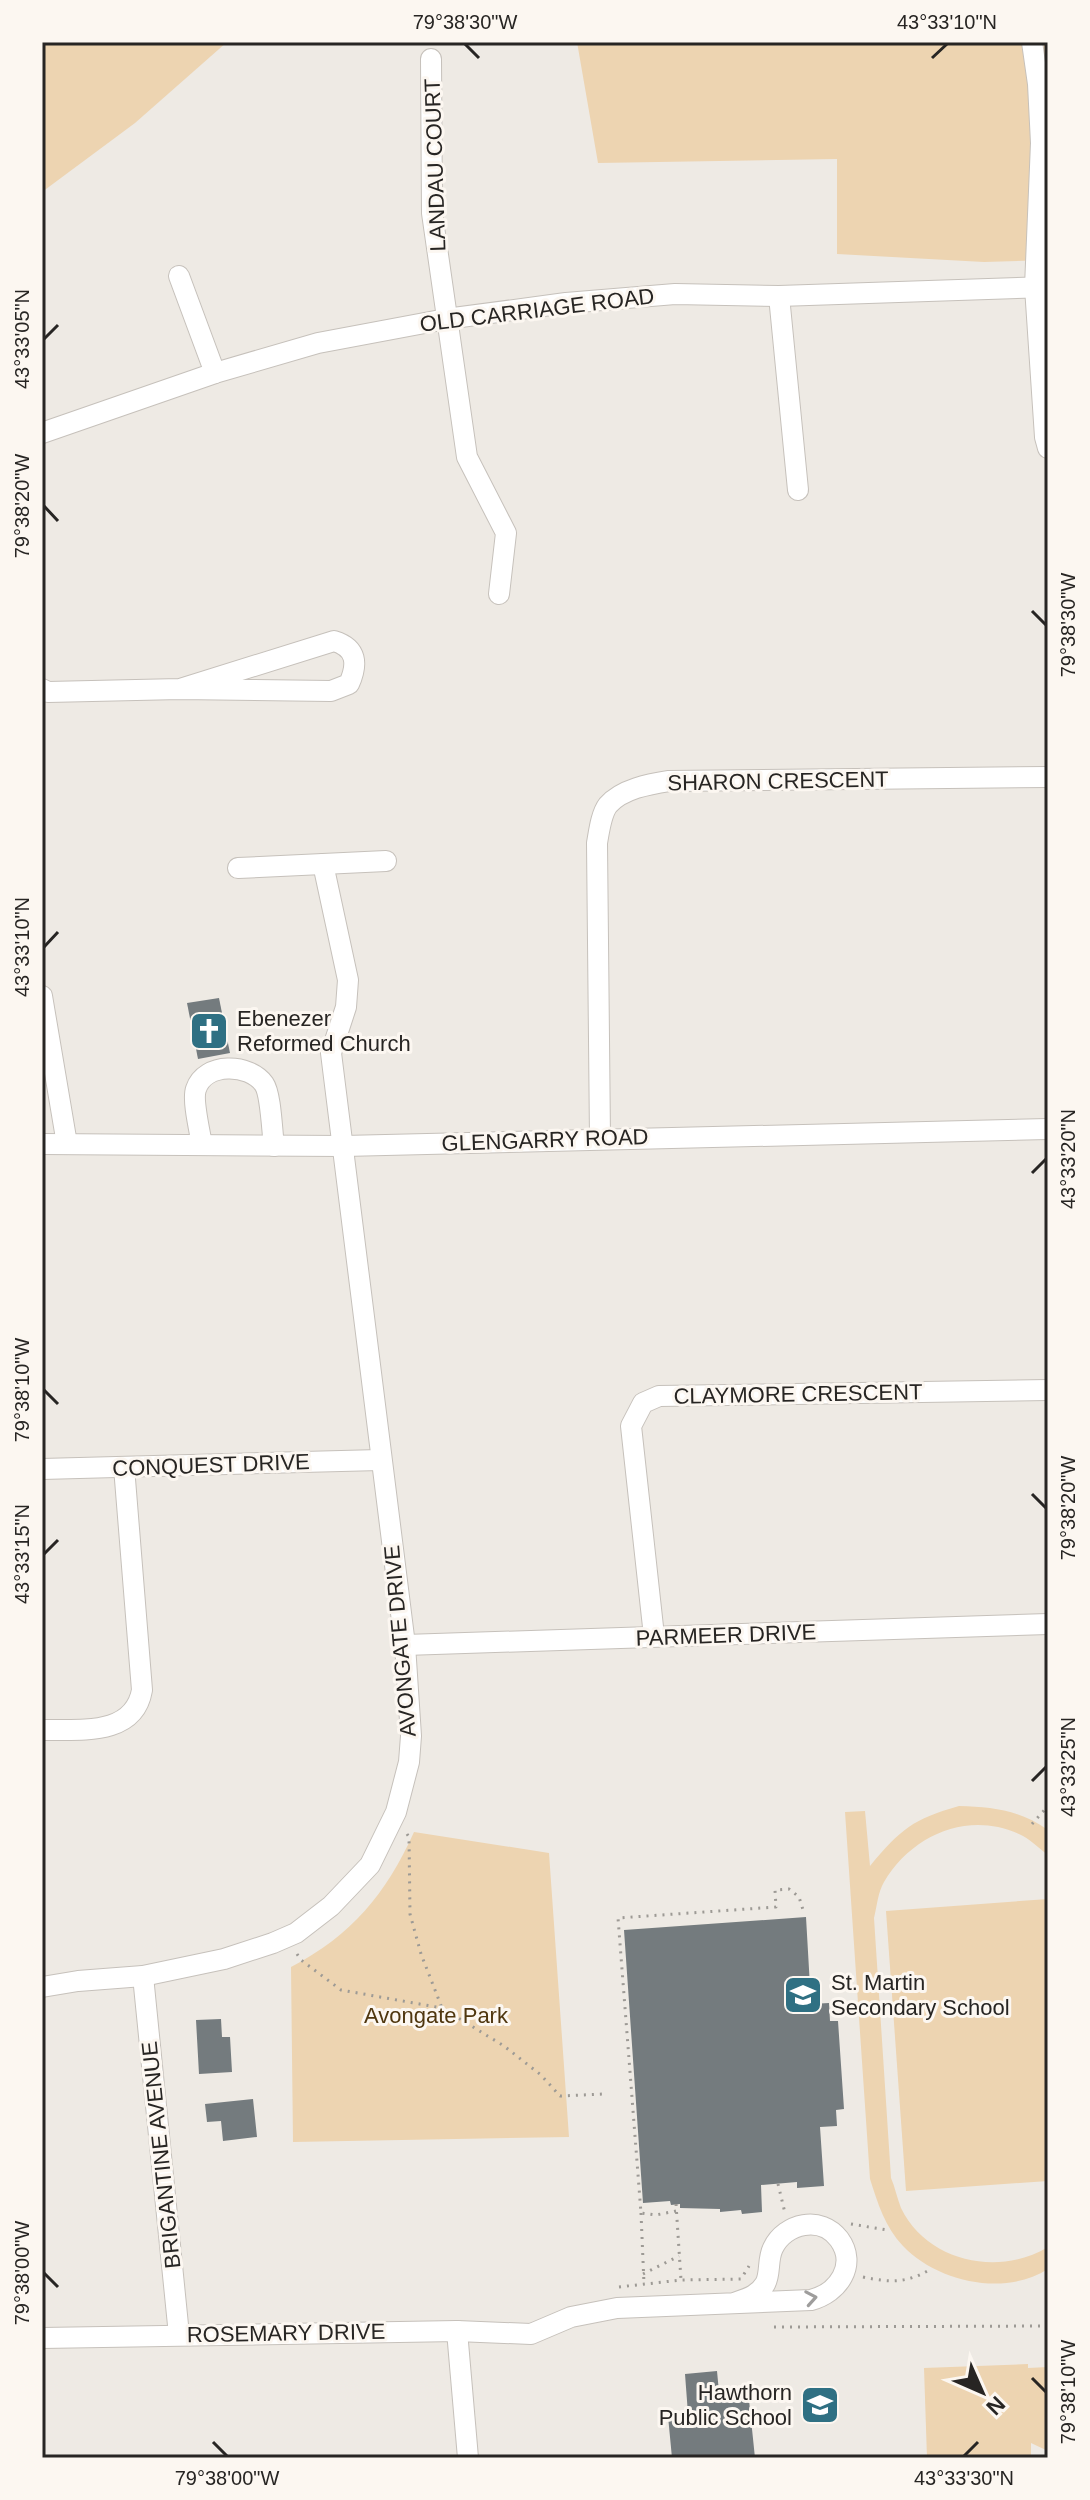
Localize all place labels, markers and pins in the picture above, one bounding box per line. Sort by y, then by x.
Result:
place label: Ebenezer Reformed Church [237,1006,411,1056]
church icon: Ebenezer Reformed Church [188,1010,230,1052]
place label: St. Martin Secondary School [831,1970,1010,2020]
school or university icon: St. Martin Secondary School [782,1974,824,2016]
place label: Hawthorn Public School [659,2380,792,2430]
school or university icon: Hawthorn Public School [799,2384,841,2426]

